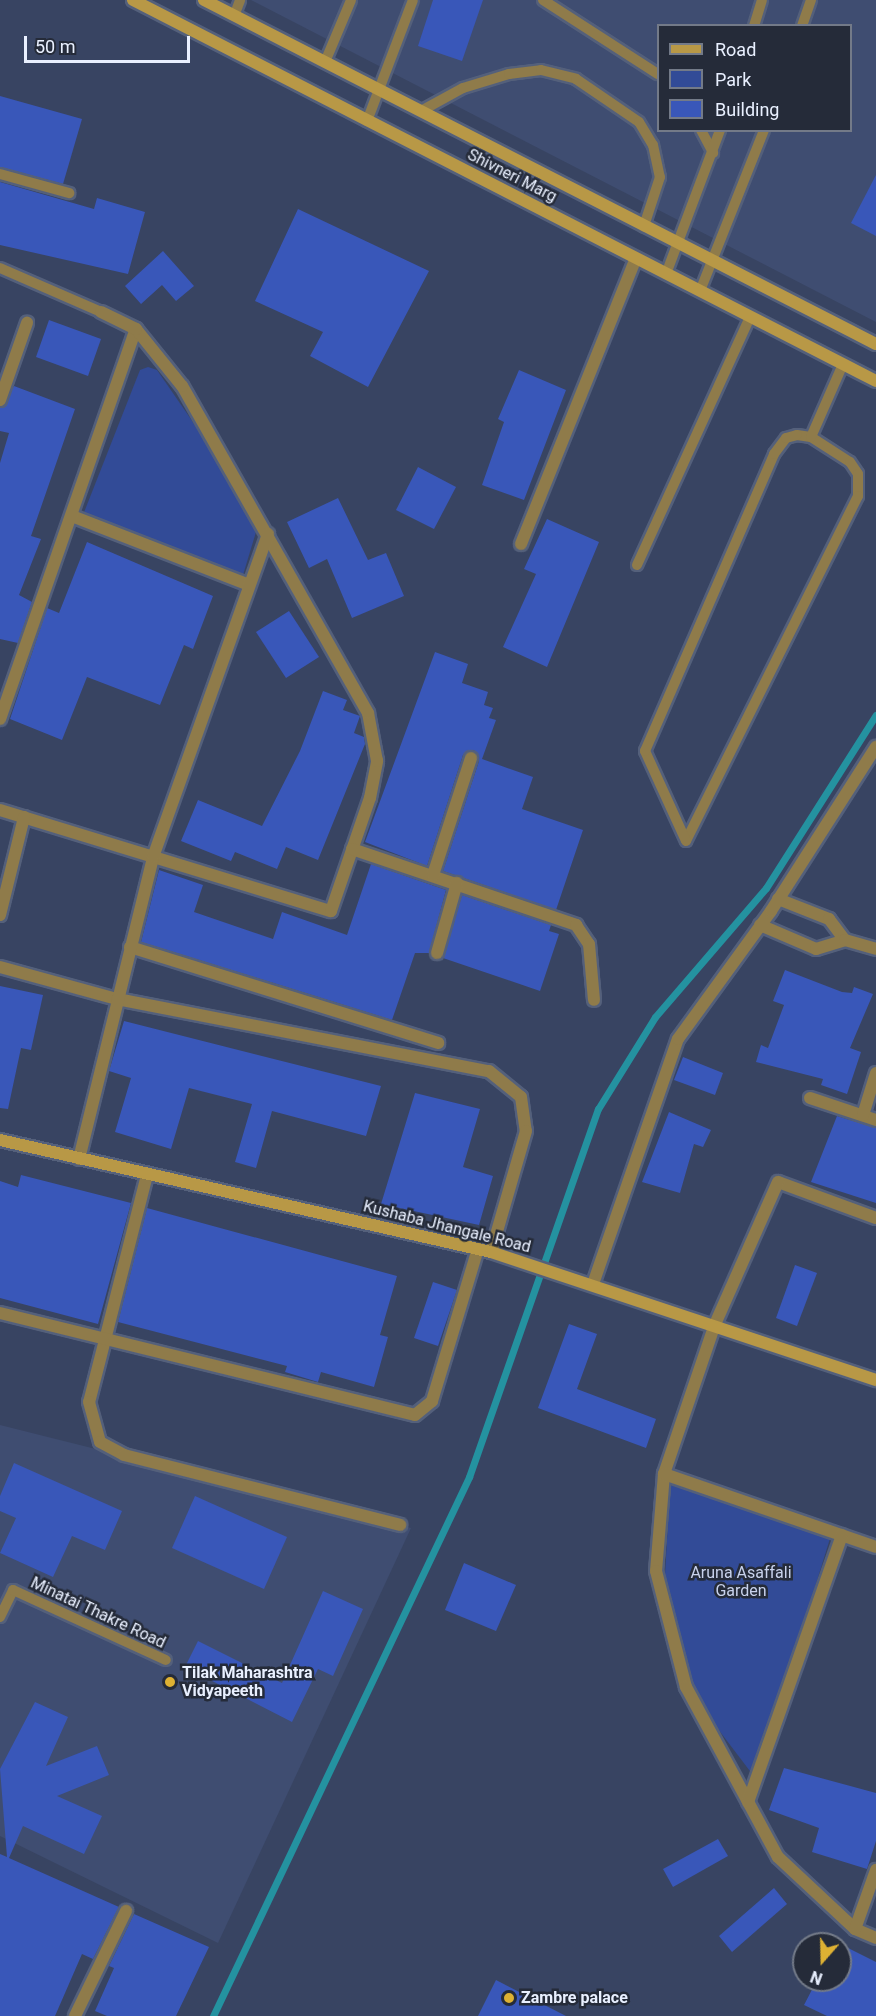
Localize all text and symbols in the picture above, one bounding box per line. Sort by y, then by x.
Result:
scale bar [27,24,194,62]
legend [657,24,852,132]
text: 50 m [35,36,75,57]
text: Road [715,39,756,60]
text: Park [715,69,751,90]
text: Building [715,99,779,120]
street label: Shivneri Marg [464,145,560,207]
street label: Kushaba Jhangale Road [361,1197,533,1257]
park label: Aruna Asaffali Garden [690,1563,792,1601]
street label: Minatai Thakre Road [27,1573,169,1653]
place label: Tilak Maharashtra Vidyapeeth [182,1663,312,1701]
marker: Tilak Maharashtra Vidyapeeth [163,1675,177,1689]
north arrow [792,1932,852,1992]
text: N [808,1967,825,1988]
place label: Zambre palace [521,1988,628,2008]
marker: Zambre palace [502,1991,516,2005]

